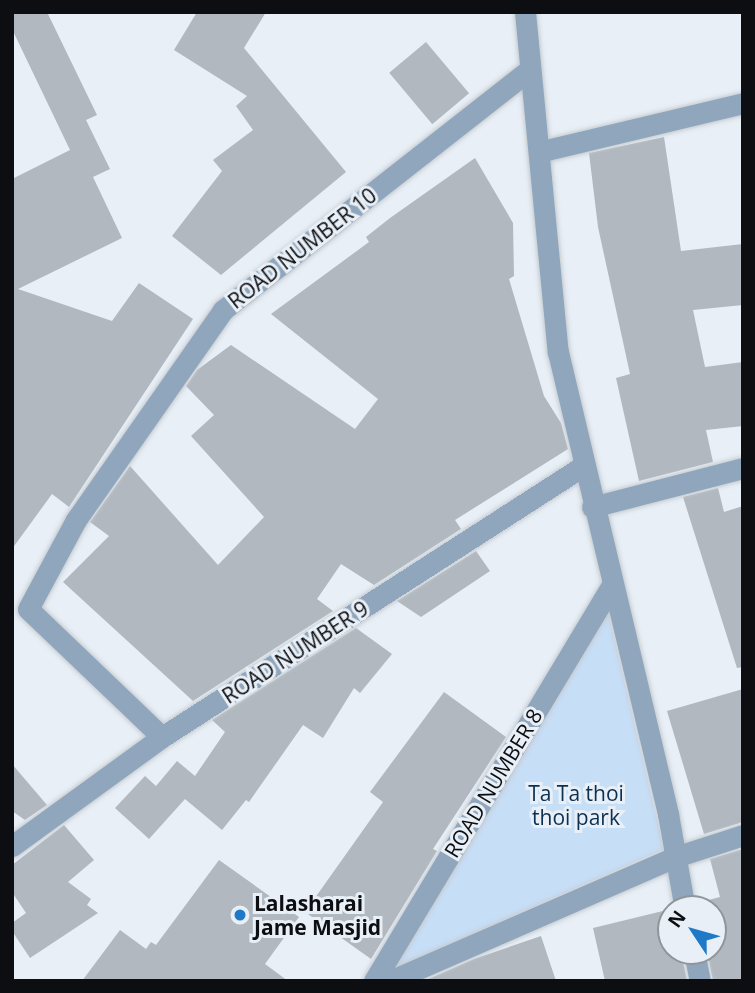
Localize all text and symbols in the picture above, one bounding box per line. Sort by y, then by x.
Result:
street label: ROAD NUMBER 10 [223,182,381,314]
street label: ROAD NUMBER 9 [217,595,373,709]
street label: ROAD NUMBER 8 [439,704,547,862]
park label: Ta Ta thoi thoi park [528,780,624,830]
place label: Lalasharai Jame Masjid [254,890,381,940]
north arrow [657,895,727,965]
text: N [662,905,692,933]
marker: Lalasharai Jame Masjid [232,907,248,923]

